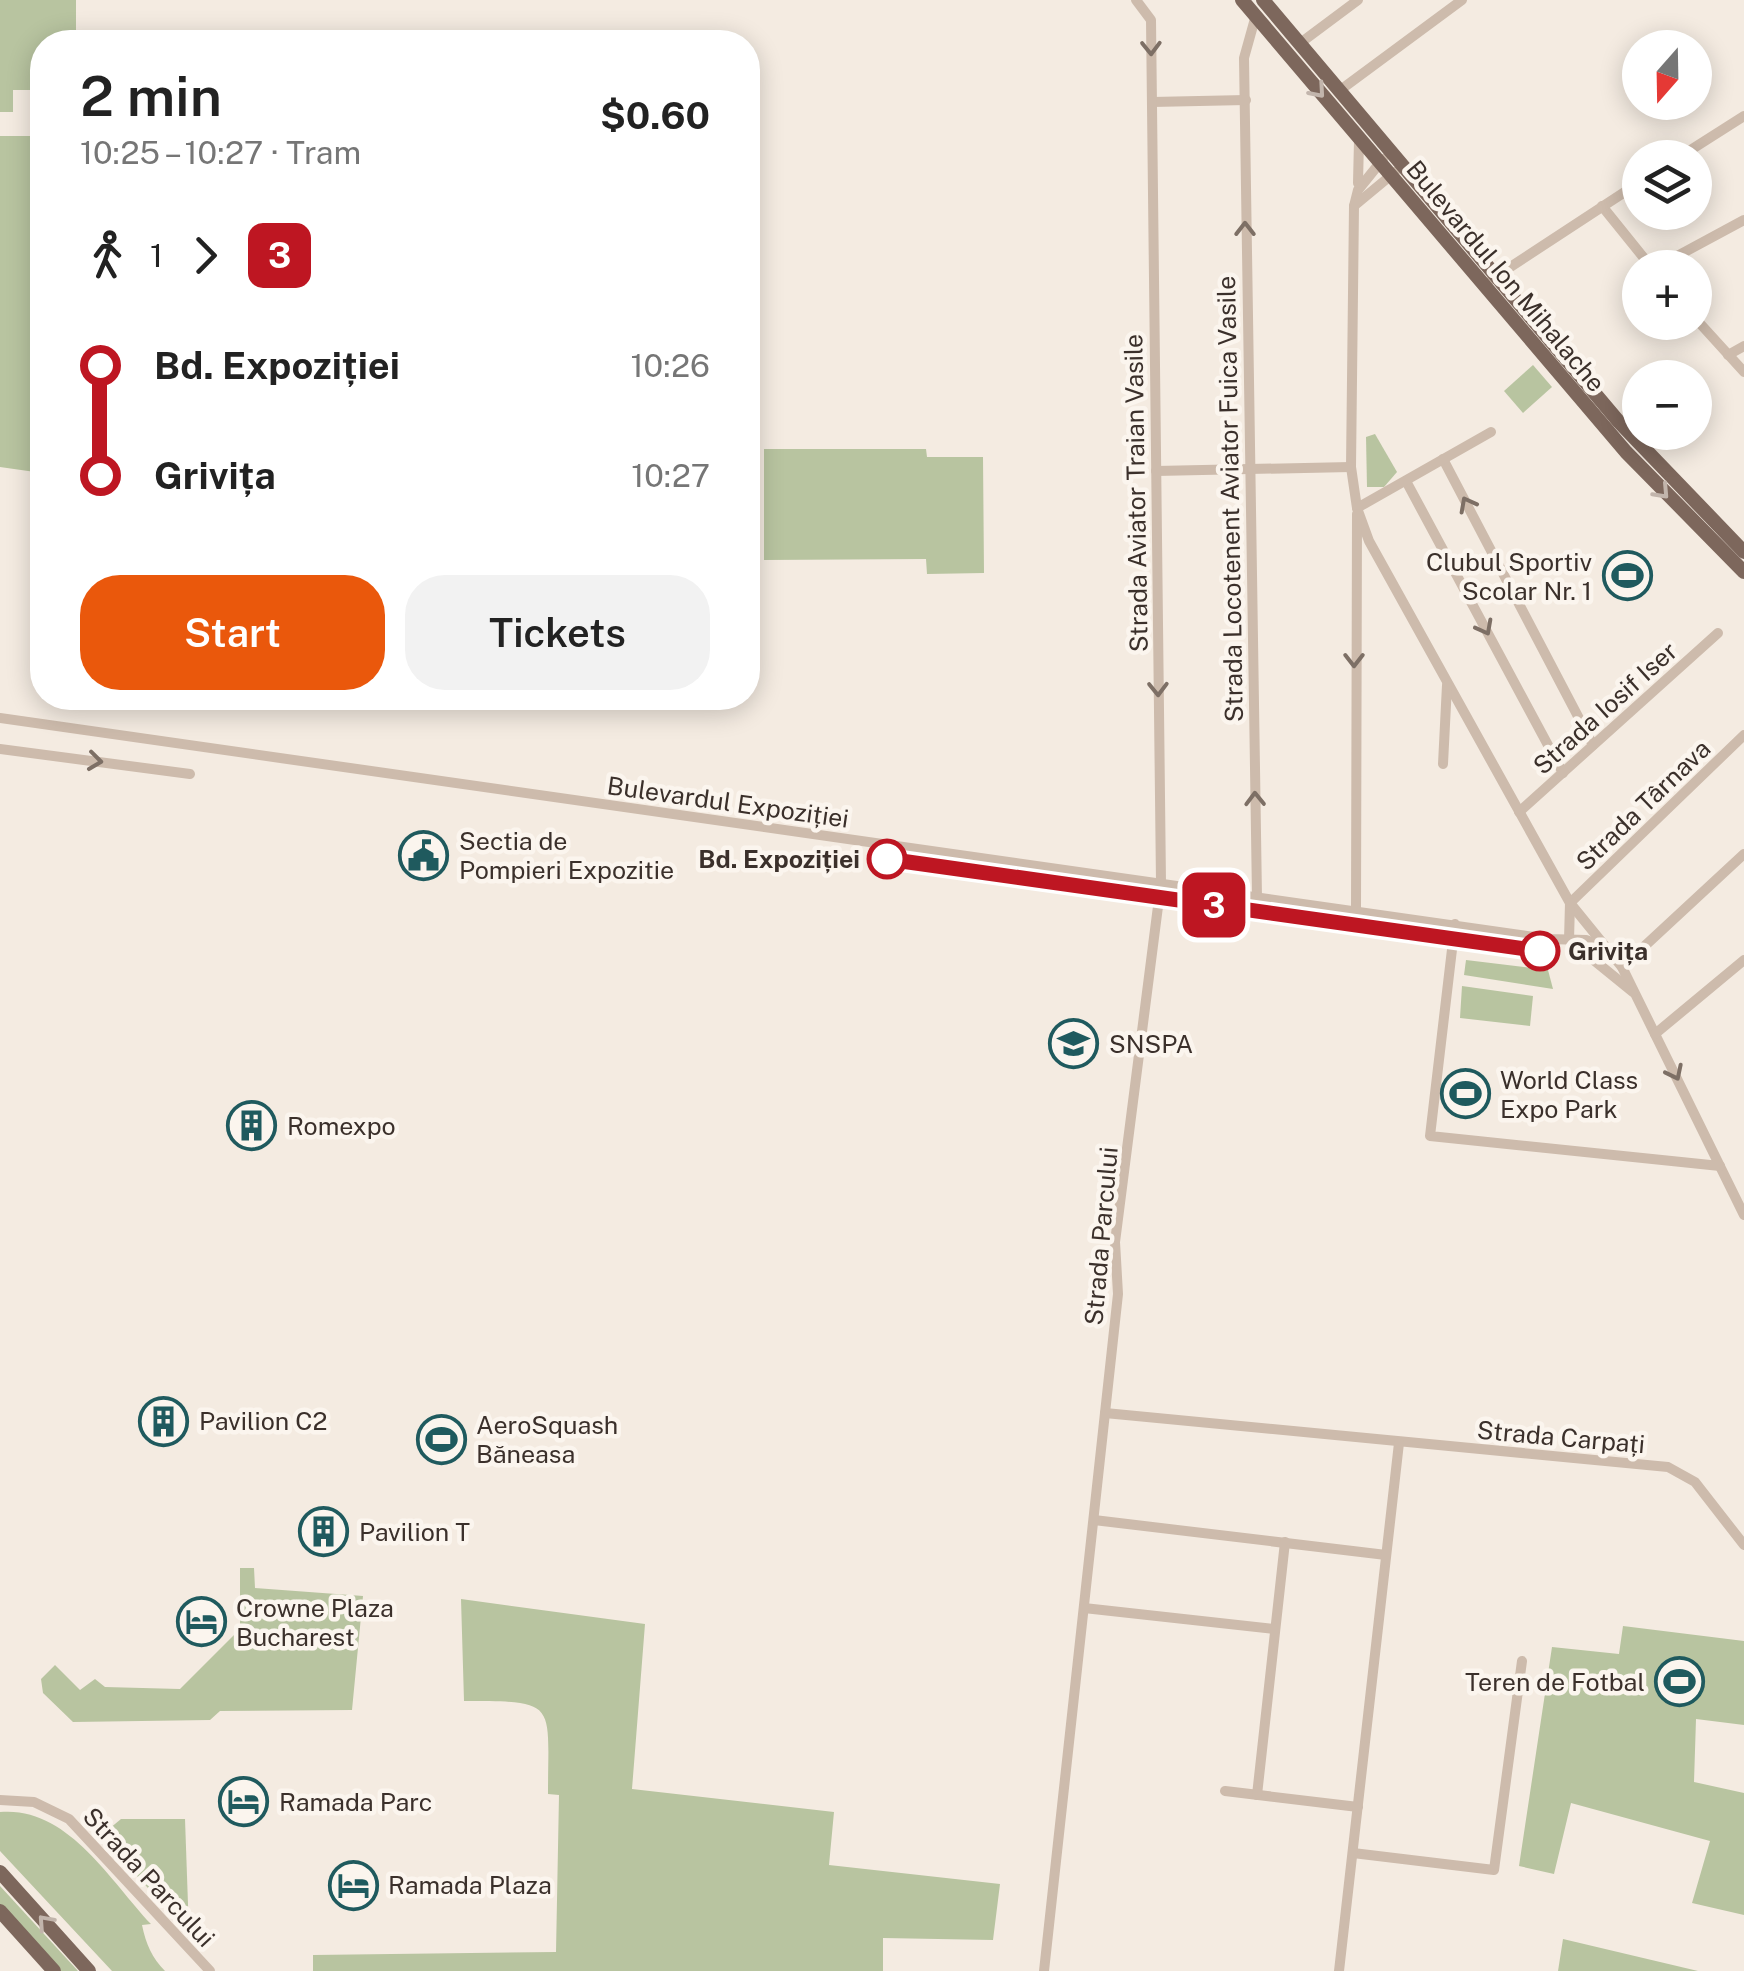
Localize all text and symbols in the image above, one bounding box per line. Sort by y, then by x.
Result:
north arrow [1622,30,1712,120]
map controls [1622,30,1712,450]
one-way arrow [1141,41,1162,57]
text: 2 min [80,64,222,128]
one-way arrow [1306,79,1324,97]
text: $0.60 [600,93,710,138]
text: 10:25 – 10:27 · Tram [80,134,361,171]
button: layers [1622,140,1712,230]
street label: Bulevardul Ion Mihalache [1400,154,1612,398]
one-way arrow [1235,221,1256,237]
icon: walk [80,228,135,283]
icon: forward [178,228,233,283]
text: 3 [268,235,291,276]
text: 1 [150,237,163,274]
button: + [1622,250,1712,340]
street label: Strada Locotenent Aviator Fuica Vasile [1211,276,1249,722]
street label: Strada Aviator Traian Vasile [1118,334,1154,652]
text: Bd. Expoziției [154,343,400,388]
text: 10:26 [631,347,710,384]
button: − [1622,360,1712,450]
text: Grivița [154,453,276,498]
text: 10:27 [631,457,710,494]
one-way arrow [1650,480,1668,498]
one-way arrow [1460,497,1479,515]
place label: Clubul Sportiv Scolar Nr. 1 [1426,547,1592,606]
sports icon: Clubul Sportiv Scolar Nr. 1 [1601,550,1653,602]
button: Start [80,575,385,690]
button: Tickets [405,575,710,690]
one-way arrow [1473,618,1493,636]
street label: Strada Iosif Iser [1527,636,1683,780]
one-way arrow [1343,652,1365,668]
one-way arrow [1148,682,1169,698]
street label: Strada Târnava [1570,733,1716,877]
one-way arrow [87,750,104,771]
street label: Bulevardul Expoziției [605,770,851,834]
one-way arrow [1244,791,1265,807]
place label: Sectia de Pompieri Expozitie [459,826,674,885]
public building icon: Sectia de Pompieri Expozitie [398,829,450,881]
marker: Bd. Expoziției [868,840,906,878]
place label: Bd. Expoziției [698,844,860,874]
line badge: 3 [1182,872,1246,938]
text: 3 [1202,885,1226,926]
marker: Grivița [1521,932,1559,970]
place label: Grivița [1568,936,1648,966]
school or university icon: SNSPA [1048,1018,1100,1070]
place label: SNSPA [1109,1029,1193,1059]
one-way arrow [1662,1062,1682,1080]
place label: World Class Expo Park [1500,1065,1638,1124]
sports icon: World Class Expo Park [1439,1068,1491,1120]
building icon: Romexpo [226,1100,278,1152]
place label: Romexpo [287,1111,396,1141]
street label: Strada Parcului [1078,1145,1124,1327]
building icon: Pavilion C2 [138,1395,190,1447]
place label: Pavilion C2 [199,1406,327,1436]
place label: AeroSquash Băneasa [476,1410,618,1469]
sports icon: AeroSquash Băneasa [415,1413,467,1465]
street label: Strada Carpați [1476,1415,1646,1459]
building icon: Pavilion T [298,1506,350,1558]
place label: Pavilion T [359,1517,470,1547]
place label: Crowne Plaza Bucharest [236,1593,394,1652]
hotel icon: Crowne Plaza Bucharest [175,1596,227,1648]
sports icon: Teren de Fotbal [1654,1656,1706,1708]
place label: Teren de Fotbal [1465,1667,1645,1697]
hotel icon: Ramada Parc [218,1776,270,1828]
place label: Ramada Parc [279,1787,432,1817]
street label: Strada Parcului [77,1801,221,1953]
hotel icon: Ramada Plaza [327,1859,379,1911]
place label: Ramada Plaza [388,1870,552,1900]
one-way arrow [38,1915,56,1933]

